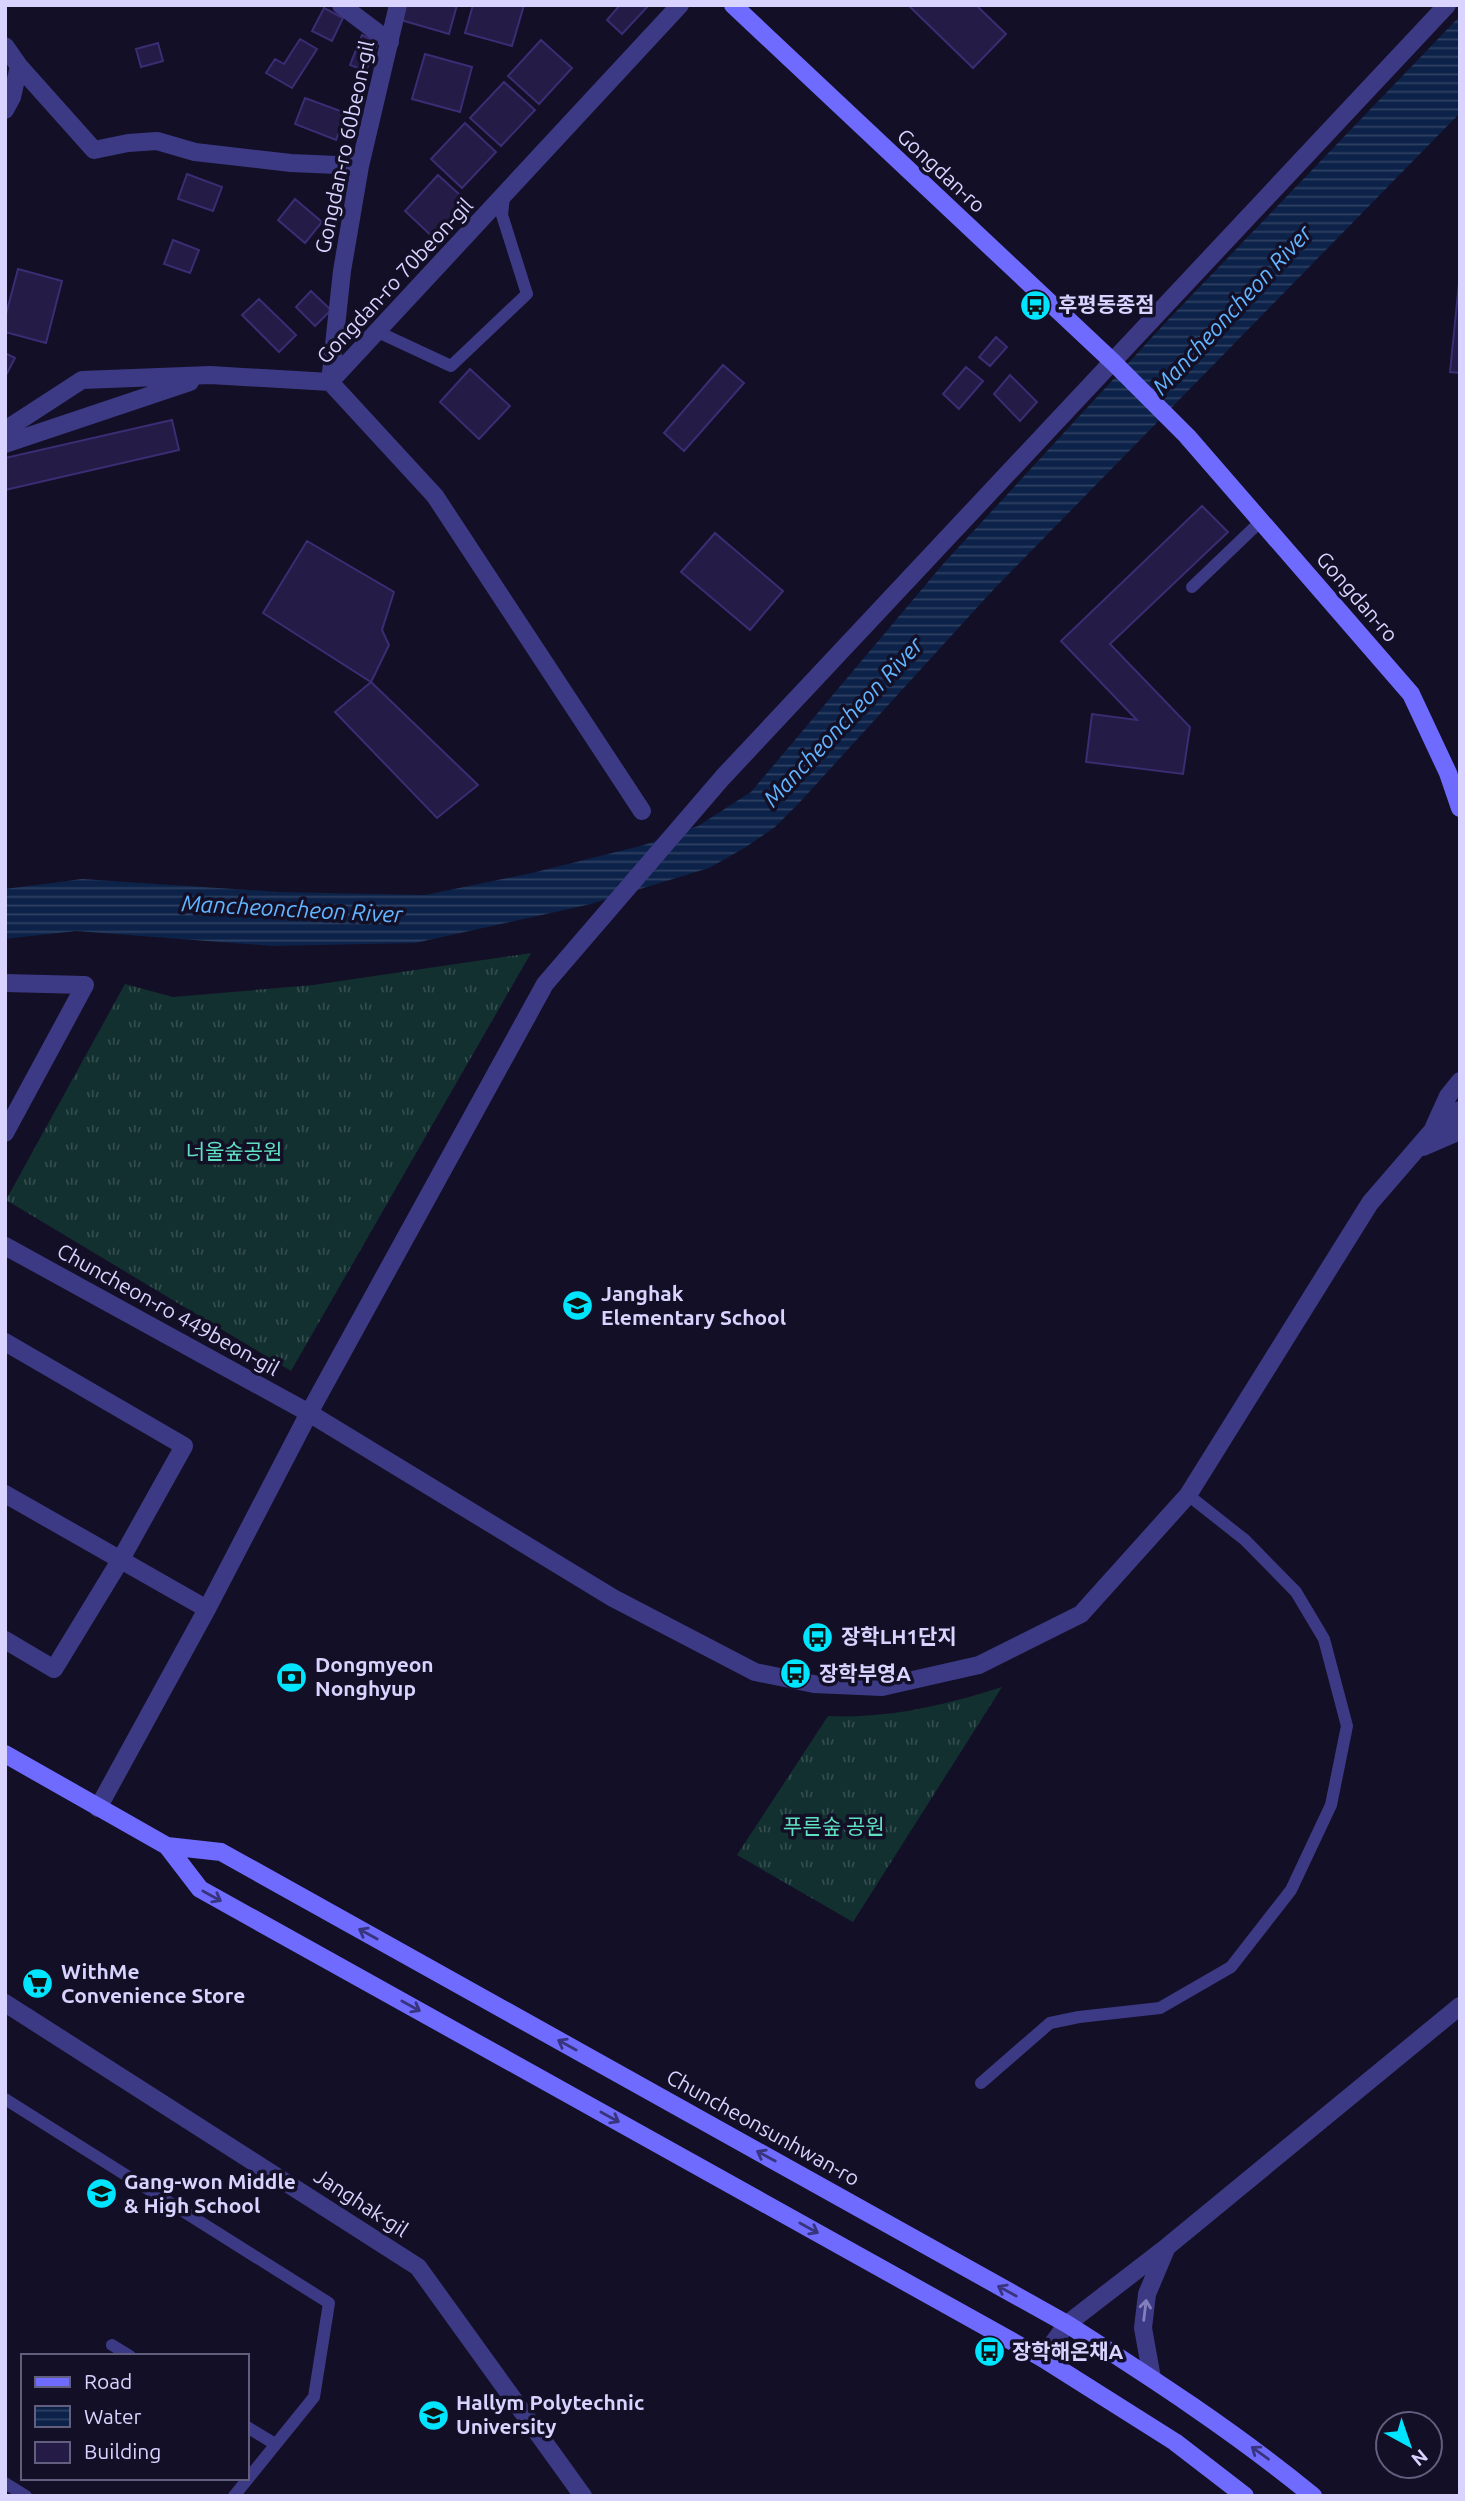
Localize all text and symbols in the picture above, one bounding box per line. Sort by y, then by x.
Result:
street label: Gongdan-ro 60beon-gil [310,38,378,255]
street label: Gongdan-ro [893,123,991,217]
street label: Gongdan-ro 70beon-gil [311,193,477,368]
water label: Mancheoncheon River [1147,219,1317,399]
bus stop icon: 후평동종점 [1018,288,1052,322]
place label: 후평동종점 [1058,292,1155,316]
street label: Gongdan-ro [1312,546,1403,646]
water label: Mancheoncheon River [758,631,928,811]
water label: Mancheoncheon River [181,890,405,927]
park label: 너울숲공원 [186,1139,282,1163]
street label: Chuncheon-ro 449beon-gil [53,1238,284,1380]
place label: Janghak Elementary School [601,1281,786,1329]
school or university icon: Janghak Elementary School [561,1289,595,1323]
bus stop icon: 장학LH1단지 [801,1620,835,1654]
place label: 장학LH1단지 [841,1624,957,1648]
place label: Dongmyeon Nonghyup [315,1652,434,1700]
bus stop icon: 장학부영A [779,1657,813,1691]
bank icon: Dongmyeon Nonghyup [275,1660,309,1694]
place label: 장학부영A [819,1661,911,1685]
park label: 푸른숲 공원 [783,1814,885,1838]
one-way arrow [201,1890,222,1903]
one-way arrow [359,1927,379,1941]
place label: WithMe Convenience Store [61,1959,245,2007]
supermarket icon: WithMe Convenience Store [21,1967,55,2001]
one-way arrow [400,2000,421,2013]
one-way arrow [557,2038,578,2051]
street label: Chuncheonsunhwan-ro [663,2064,864,2190]
one-way arrow [599,2110,619,2124]
one-way arrow [756,2149,776,2163]
street label: Janghak-gil [310,2163,413,2241]
place label: Gang-won Middle & High School [124,2169,296,2217]
school or university icon: Gang-won Middle & High School [84,2177,118,2211]
one-way arrow [798,2221,818,2235]
one-way arrow [997,2283,1018,2297]
one-way arrow [1139,2299,1152,2322]
bus stop icon: 장학해온채A [972,2335,1006,2369]
place label: 장학해온채A [1012,2339,1124,2363]
legend [21,2354,248,2480]
text: Road [84,2369,132,2393]
place label: Hallym Polytechnic University [456,2390,644,2438]
school or university icon: Hallym Polytechnic University [416,2398,450,2432]
text: Water [84,2404,142,2428]
north arrow [1374,2410,1444,2480]
text: Building [84,2439,161,2463]
text: N [1407,2445,1432,2471]
one-way arrow [1251,2446,1270,2460]

